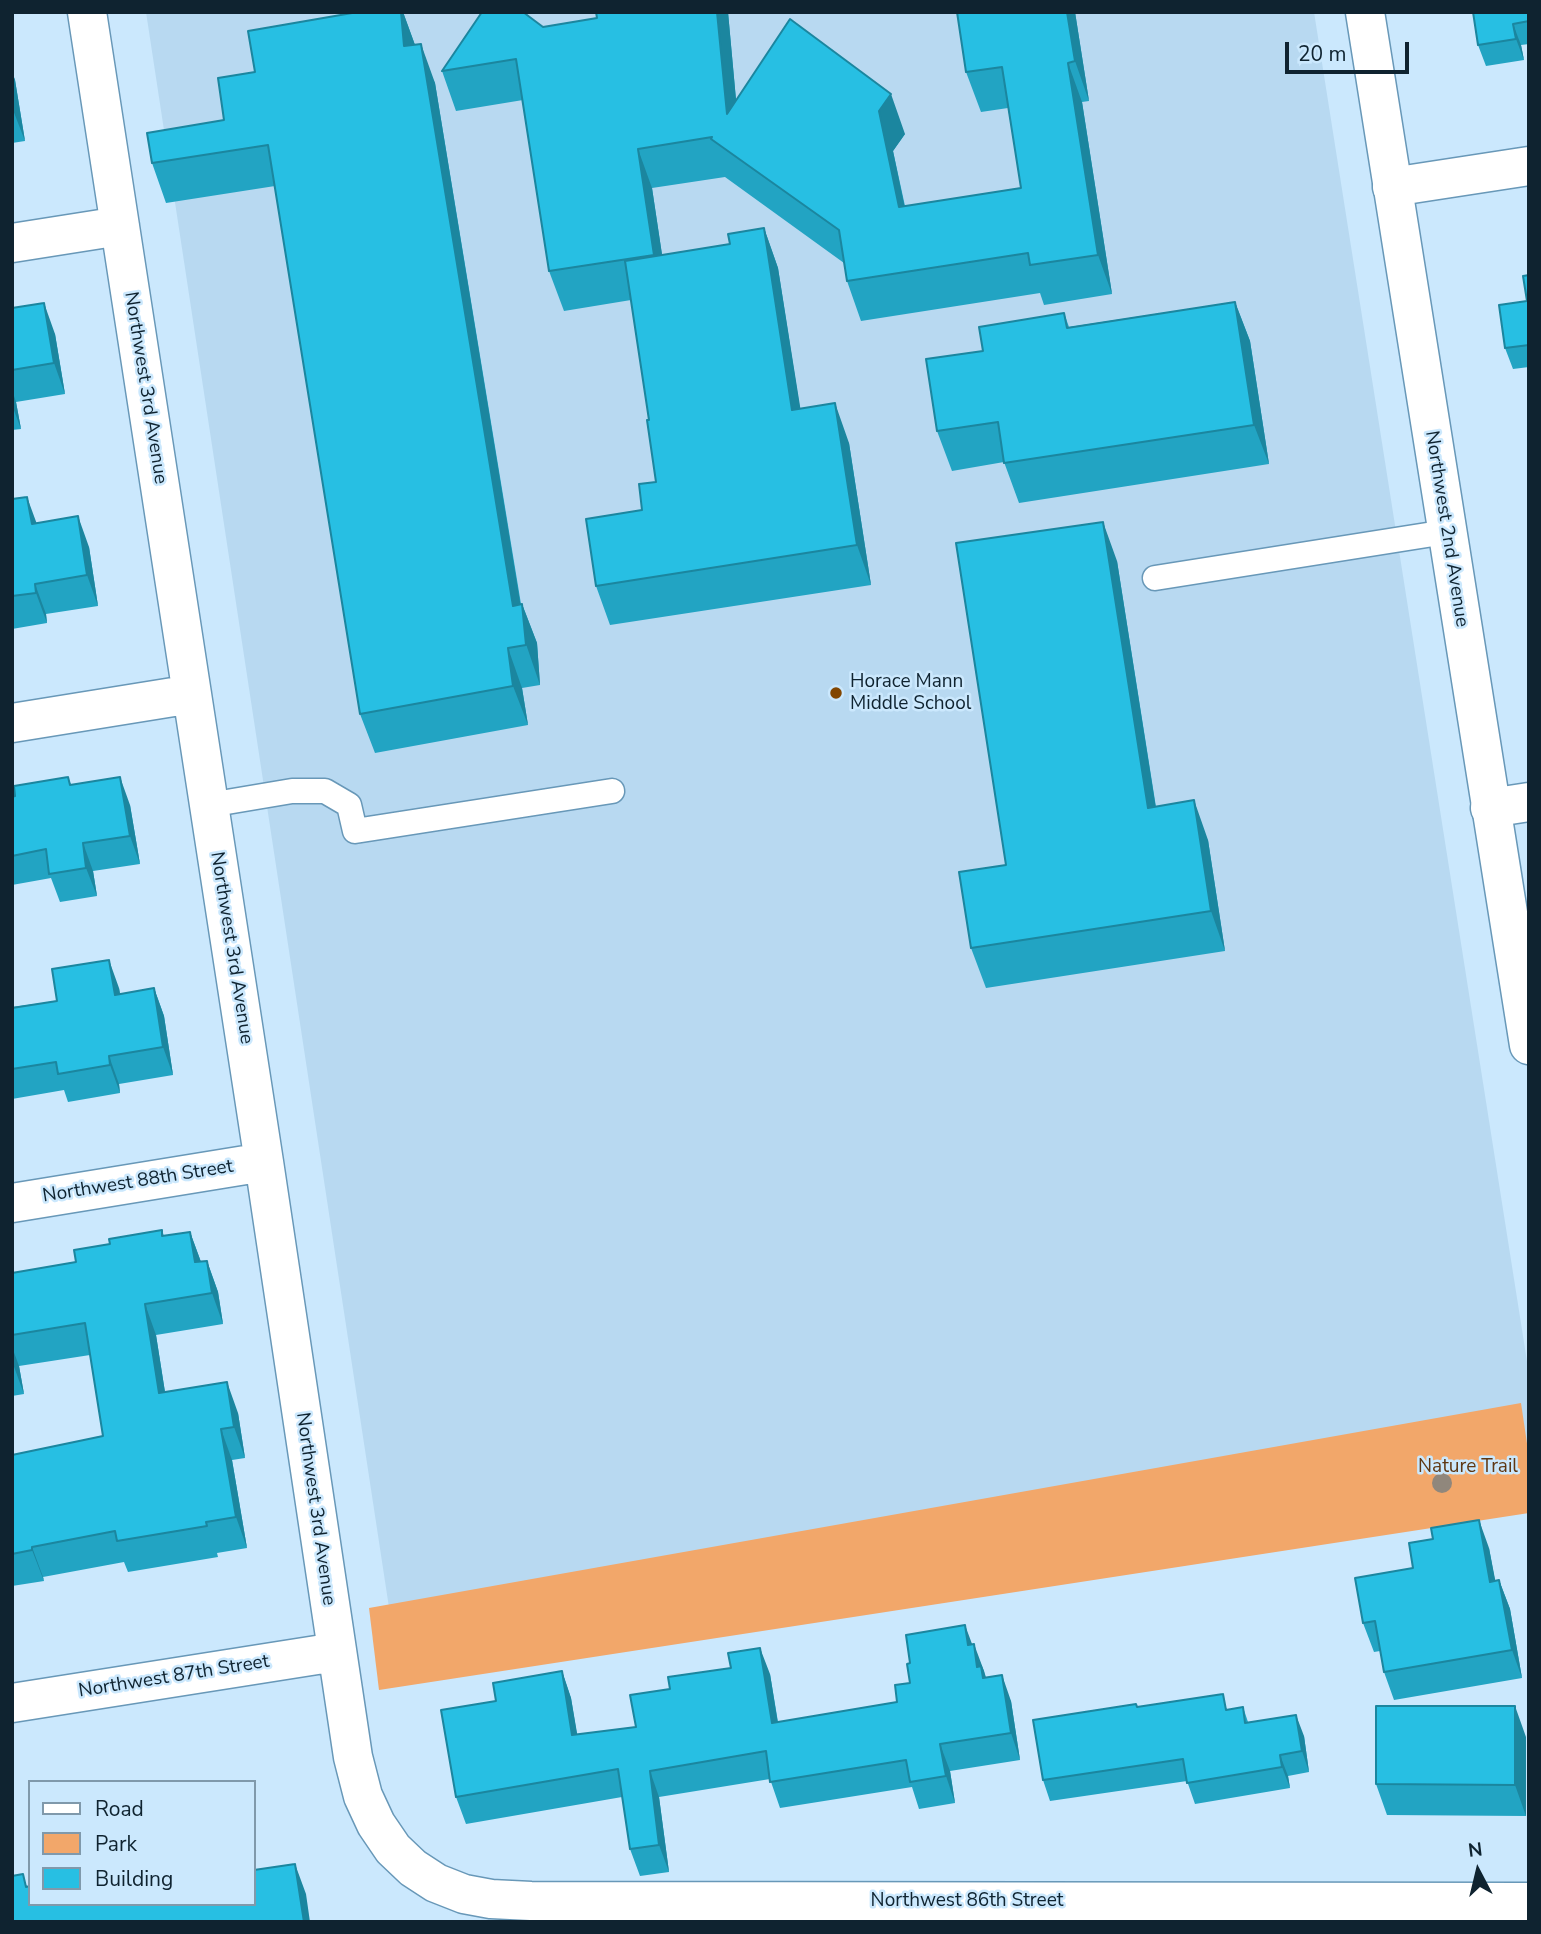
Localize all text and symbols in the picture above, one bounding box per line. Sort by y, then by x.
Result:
scale bar [1289,28,1413,72]
text: 20 m [1298,40,1347,68]
street label: Northwest 3rd Avenue [119,290,171,486]
street label: Northwest 2nd Avenue [1419,429,1473,629]
place label: Horace Mann Middle School [850,671,971,715]
marker: Horace Mann Middle School [828,685,844,701]
street label: Northwest 3rd Avenue [205,850,257,1046]
street label: Northwest 88th Street [41,1156,235,1208]
street label: Northwest 3rd Avenue [290,1411,340,1607]
park label: Nature Trail [1418,1456,1518,1478]
street label: Northwest 87th Street [77,1651,271,1703]
legend [28,1780,256,1906]
text: Road [95,1795,144,1823]
text: Park [95,1830,137,1858]
north arrow [1443,1836,1513,1906]
text: N [1467,1836,1484,1864]
text: Building [95,1865,173,1893]
street label: Northwest 86th Street [871,1890,1063,1912]

